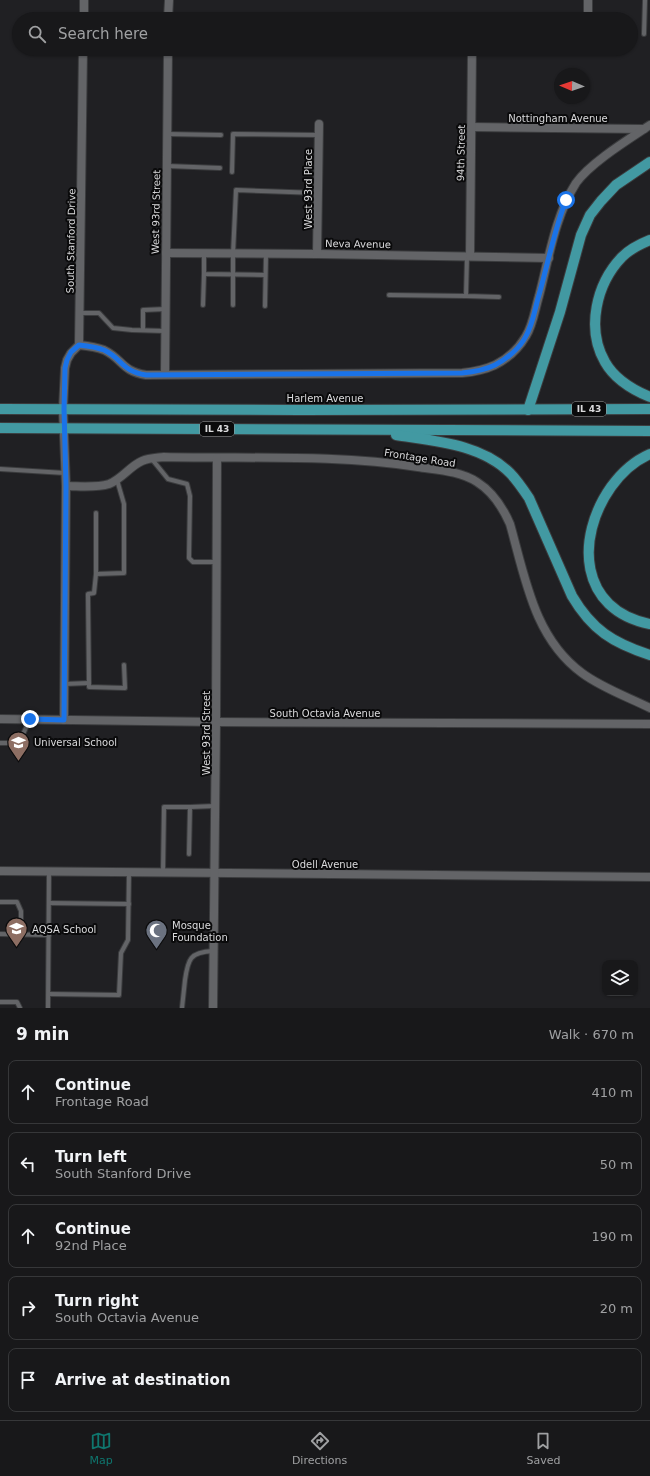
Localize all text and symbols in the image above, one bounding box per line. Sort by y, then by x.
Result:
search box [12,12,638,56]
icon: search [26,23,48,45]
text: Search here [58,25,148,43]
north arrow [554,68,590,104]
street label: Nottingham Avenue [508,113,608,124]
street label: 94th Street [455,125,467,181]
street label: West 93rd Place [303,149,314,229]
street label: West 93rd Street [150,170,162,254]
street label: South Stanford Drive [65,189,77,293]
route start [557,191,575,209]
street label: Neva Avenue [325,238,391,250]
street label: Harlem Avenue [287,393,363,404]
road number: IL 43 [572,402,606,416]
road number: IL 43 [200,422,234,436]
street label: Frontage Road [383,447,457,469]
street label: West 93rd Street [201,691,212,775]
street label: South Octavia Avenue [270,708,380,719]
route end [21,710,39,728]
school or university icon: Universal School [6,729,32,762]
place label: Universal School [34,737,117,748]
street label: Odell Avenue [292,859,358,870]
school or university icon: AQSA School [4,916,30,949]
mosque icon: Mosque Foundation [143,918,169,951]
place label: Mosque Foundation [172,920,228,943]
place label: AQSA School [32,924,96,935]
map controls [602,960,638,996]
button: layers [602,960,638,996]
text: 9 min [16,1024,69,1044]
text: Walk · 670 m [549,1027,634,1042]
text: Continue [55,1076,131,1094]
icon: ahead [17,1081,39,1103]
text: 410 m [591,1085,633,1100]
text: Frontage Road [55,1094,149,1109]
text: Turn left [55,1148,127,1166]
icon: left [17,1153,39,1175]
text: 50 m [600,1157,633,1172]
text: South Stanford Drive [55,1166,191,1181]
text: Continue [55,1220,131,1238]
icon: ahead [17,1225,39,1247]
text: 190 m [591,1229,633,1244]
text: 92nd Place [55,1238,127,1253]
text: Turn right [55,1292,139,1310]
icon: right [17,1297,39,1319]
text: 20 m [600,1301,633,1316]
text: South Octavia Avenue [55,1310,199,1325]
icon: arrive [17,1369,39,1391]
text: Arrive at destination [55,1371,230,1389]
tab: Map [90,1430,113,1467]
tab: Directions [292,1430,347,1467]
tab: Saved [526,1430,560,1467]

